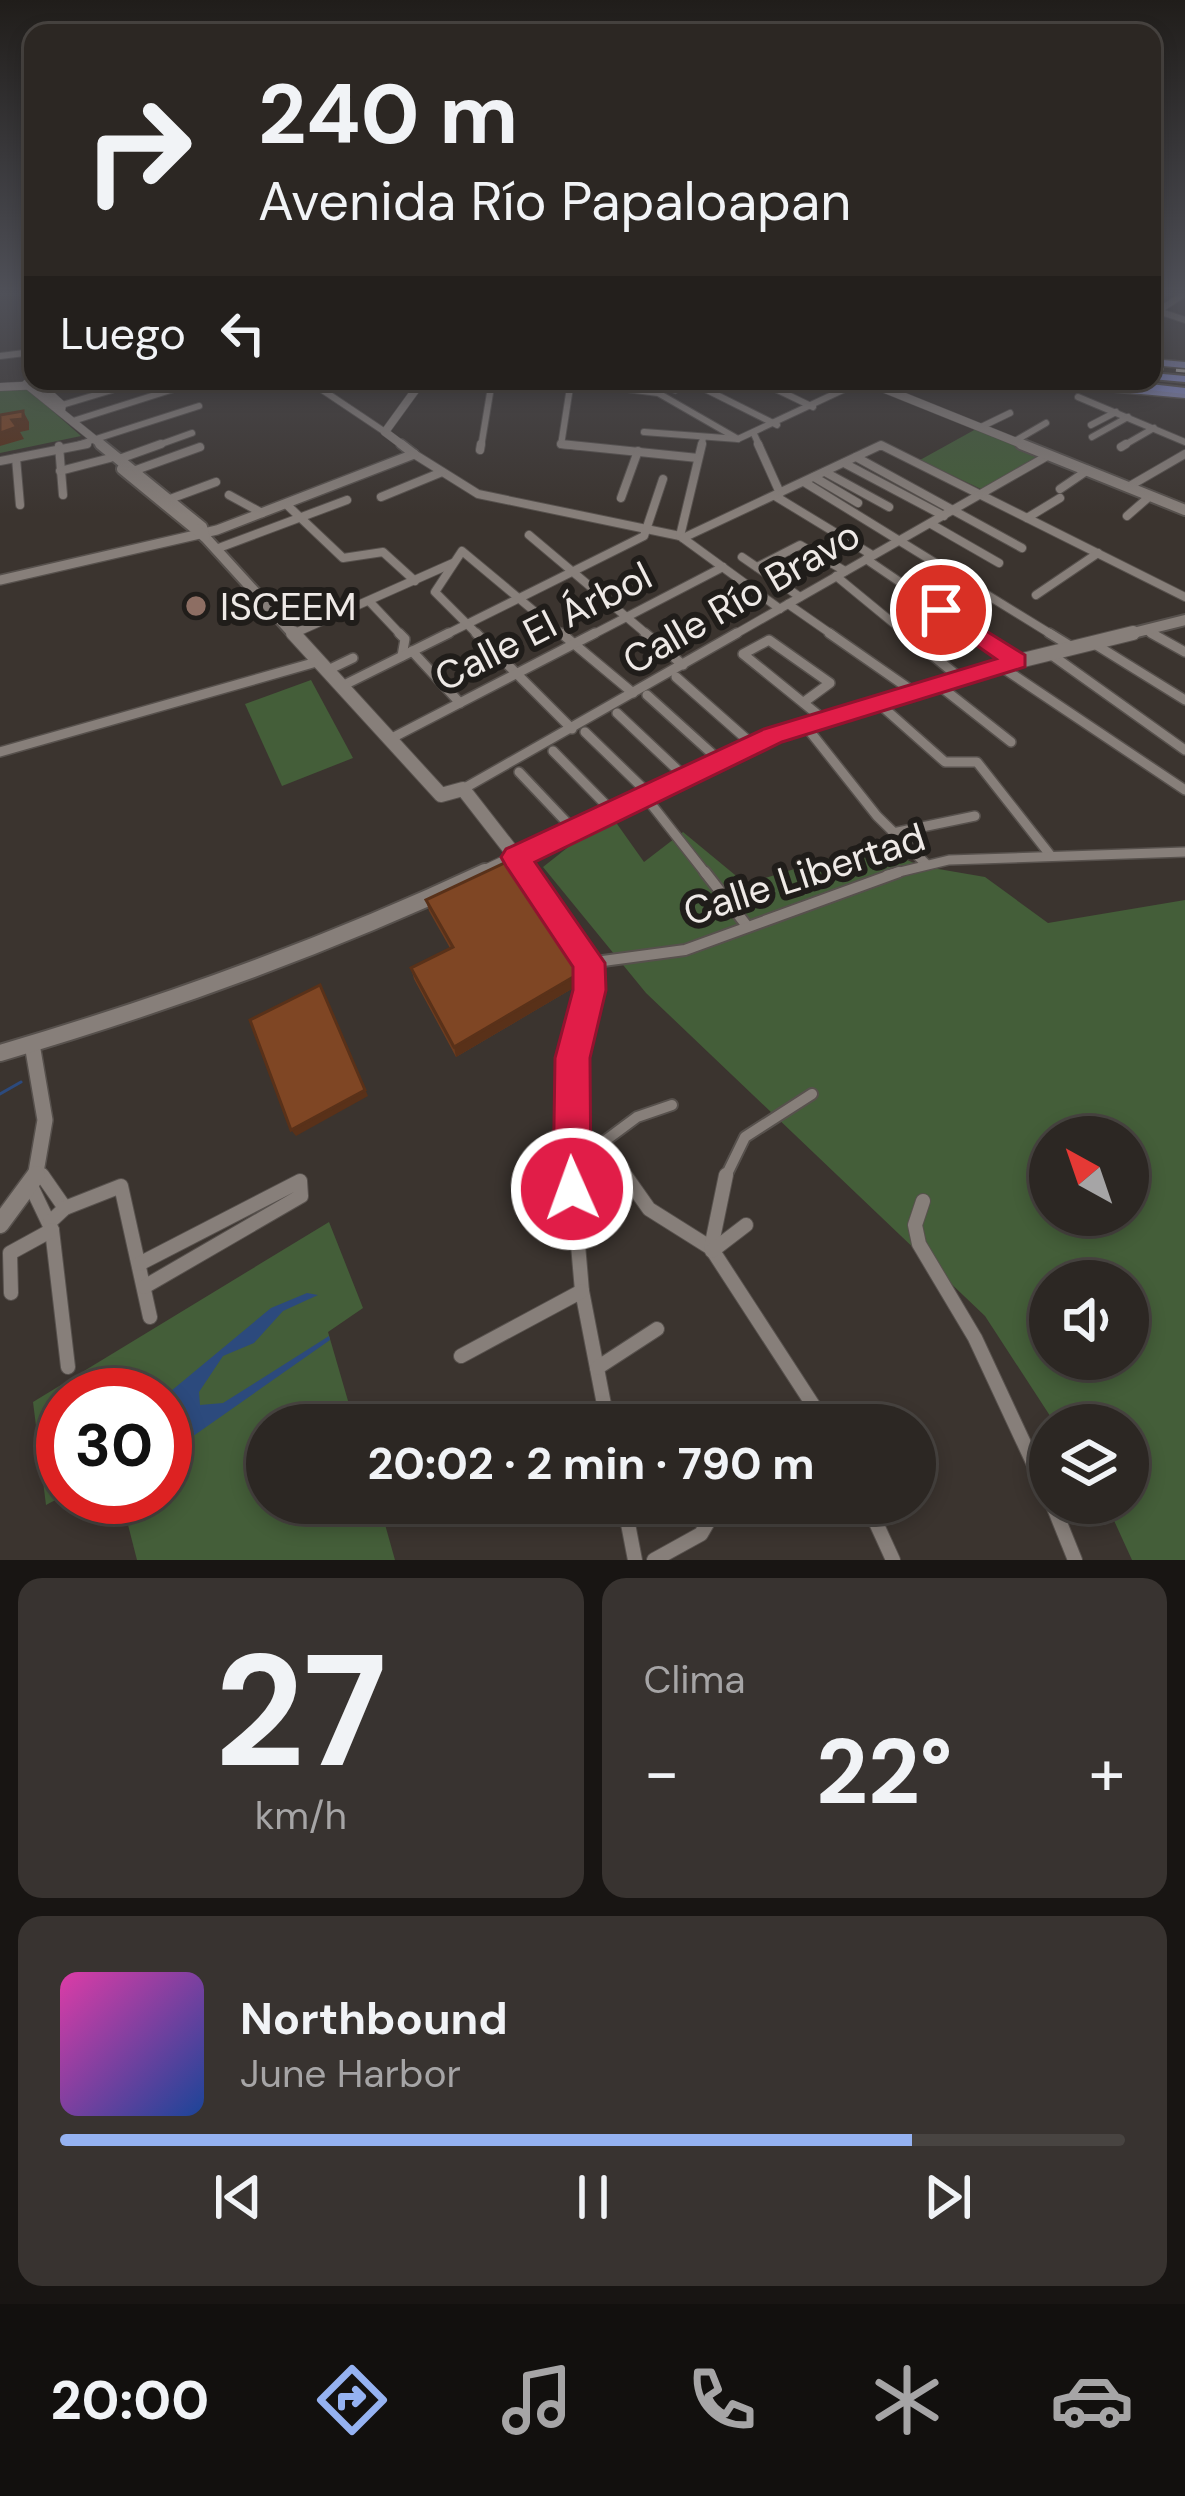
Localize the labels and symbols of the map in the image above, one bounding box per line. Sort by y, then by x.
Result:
street label: Calle Río Bravo [613,509,869,686]
street label: Calle El Árbol [426,550,660,703]
pin [890,559,992,661]
place label: ISCEEM [220,581,357,632]
marker: ISCEEM [183,593,209,619]
street label: Calle Libertad [677,811,931,938]
north arrow [1029,1116,1149,1236]
position arrow [509,1126,635,1252]
speed limit sign: 30 [36,1368,192,1524]

